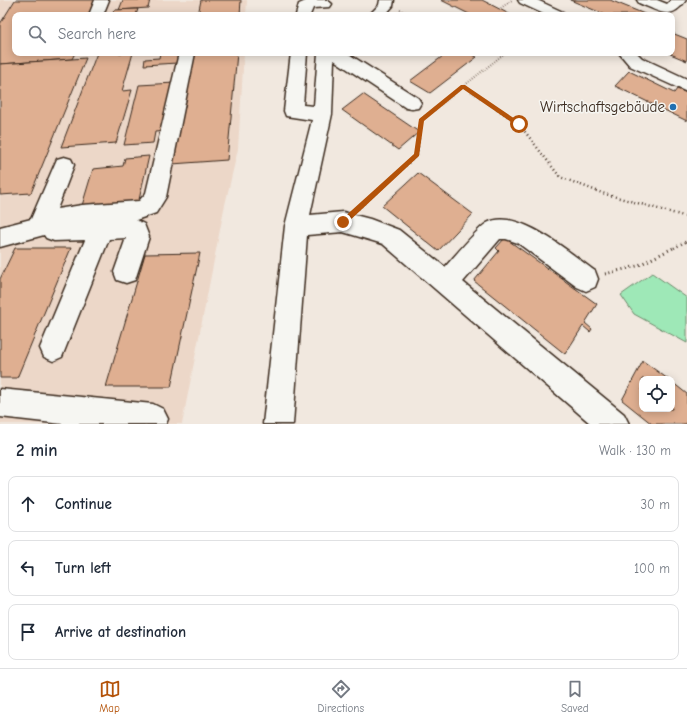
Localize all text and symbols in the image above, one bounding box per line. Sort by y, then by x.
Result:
search box [12,12,675,56]
icon: search [26,23,48,45]
text: Search here [58,25,136,43]
place label: Wirtschaftsgebäude [540,98,665,116]
marker: Wirtschaftsgebäude [668,102,678,112]
route start [510,115,528,133]
route end [334,213,352,231]
map controls [639,376,675,412]
button: locate [639,376,675,412]
text: 2 min [16,441,57,460]
text: Walk · 130 m [599,443,671,458]
icon: ahead [17,493,39,515]
text: Continue [55,495,112,513]
text: 30 m [640,497,670,512]
icon: left [17,557,39,579]
text: Turn left [55,559,111,577]
text: 100 m [634,561,670,576]
icon: arrive [17,621,39,643]
text: Arrive at destination [55,623,186,641]
tab: Map [99,678,121,715]
tab: Directions [318,678,364,715]
tab: Saved [561,678,588,715]

